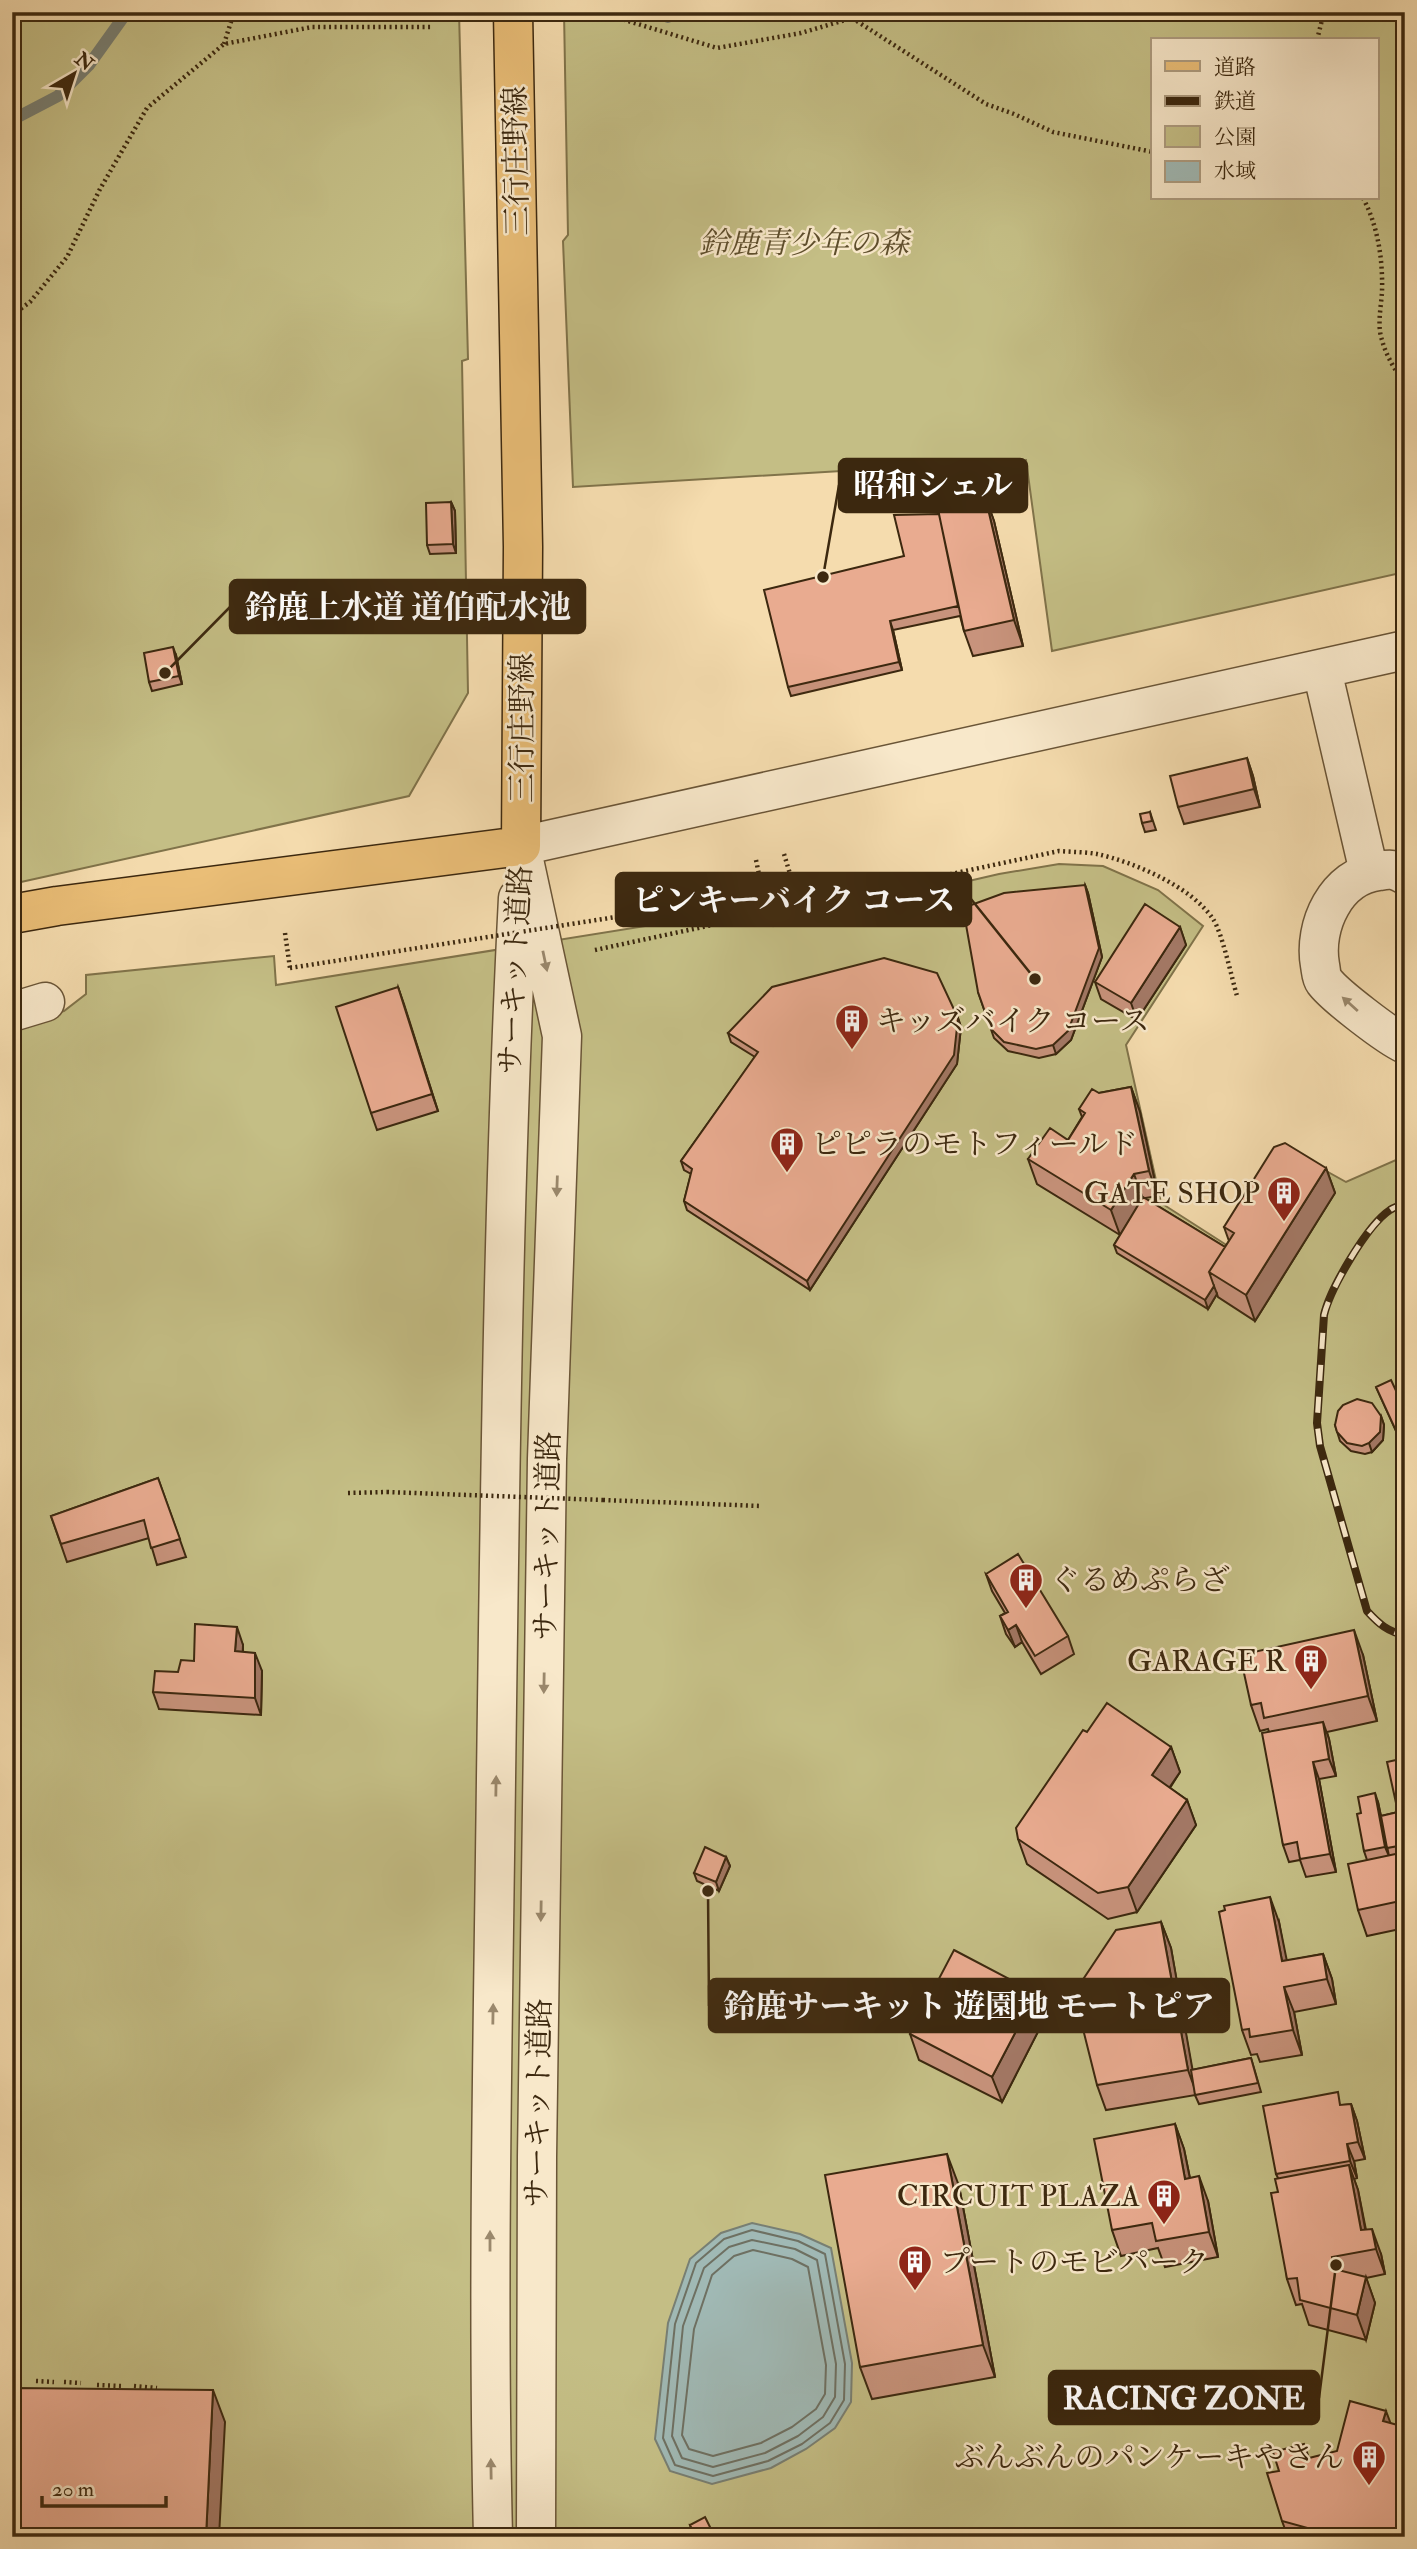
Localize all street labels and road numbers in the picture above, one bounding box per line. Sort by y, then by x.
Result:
street label: 三行庄野線 [497,86,536,236]
street label: 三行庄野線 [504,653,541,803]
street label: サーキット道路 [492,864,539,1076]
street label: サーキット道路 [527,1431,568,1641]
street label: サーキット道路 [518,1998,559,2208]

